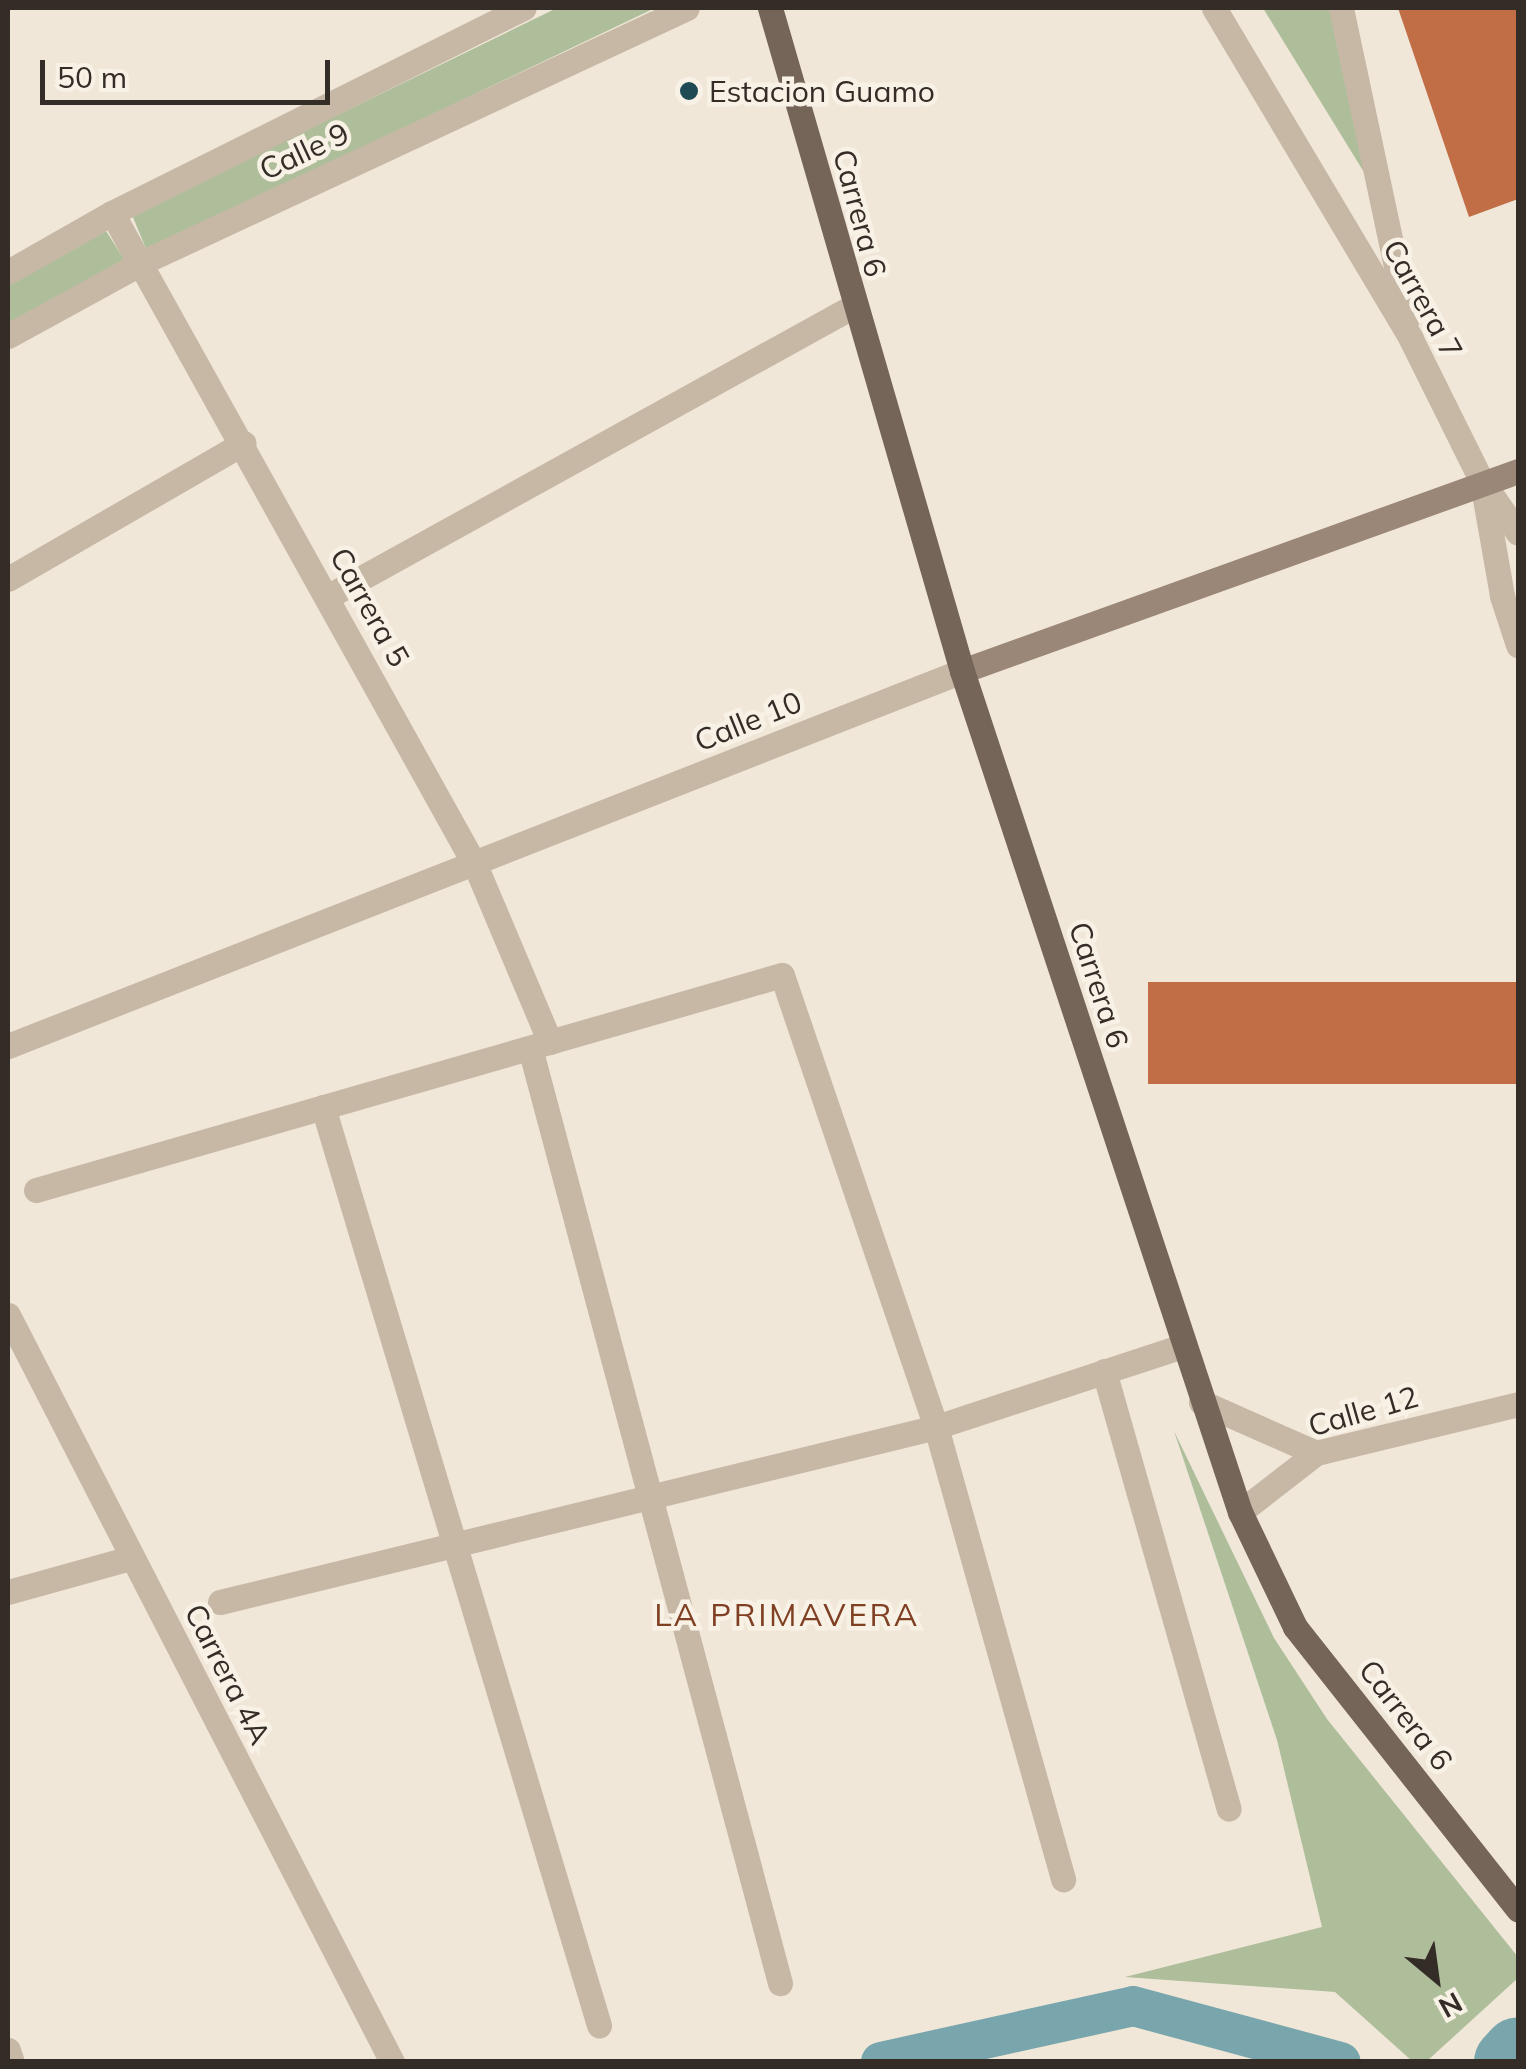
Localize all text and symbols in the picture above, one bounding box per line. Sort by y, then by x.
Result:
scale bar [45,40,335,102]
text: 50 m [57,58,127,96]
place label: Estacion Guamo [709,73,935,109]
marker: Estacion Guamo [678,80,700,102]
street label: Calle 9 [254,115,354,187]
street label: Carrera 6 [826,145,894,281]
street label: Carrera 7 [1376,233,1470,365]
street label: Carrera 5 [323,541,417,673]
street label: Calle 10 [689,683,807,759]
street label: Carrera 6 [1062,917,1136,1053]
street label: Calle 12 [1304,1378,1422,1444]
district label: LA PRIMAVERA [654,1595,920,1633]
street label: Carrera 4A [177,1598,279,1750]
street label: Carrera 6 [1352,1652,1460,1778]
north arrow [1386,1929,1486,2029]
text: N [1433,1985,1469,2026]

